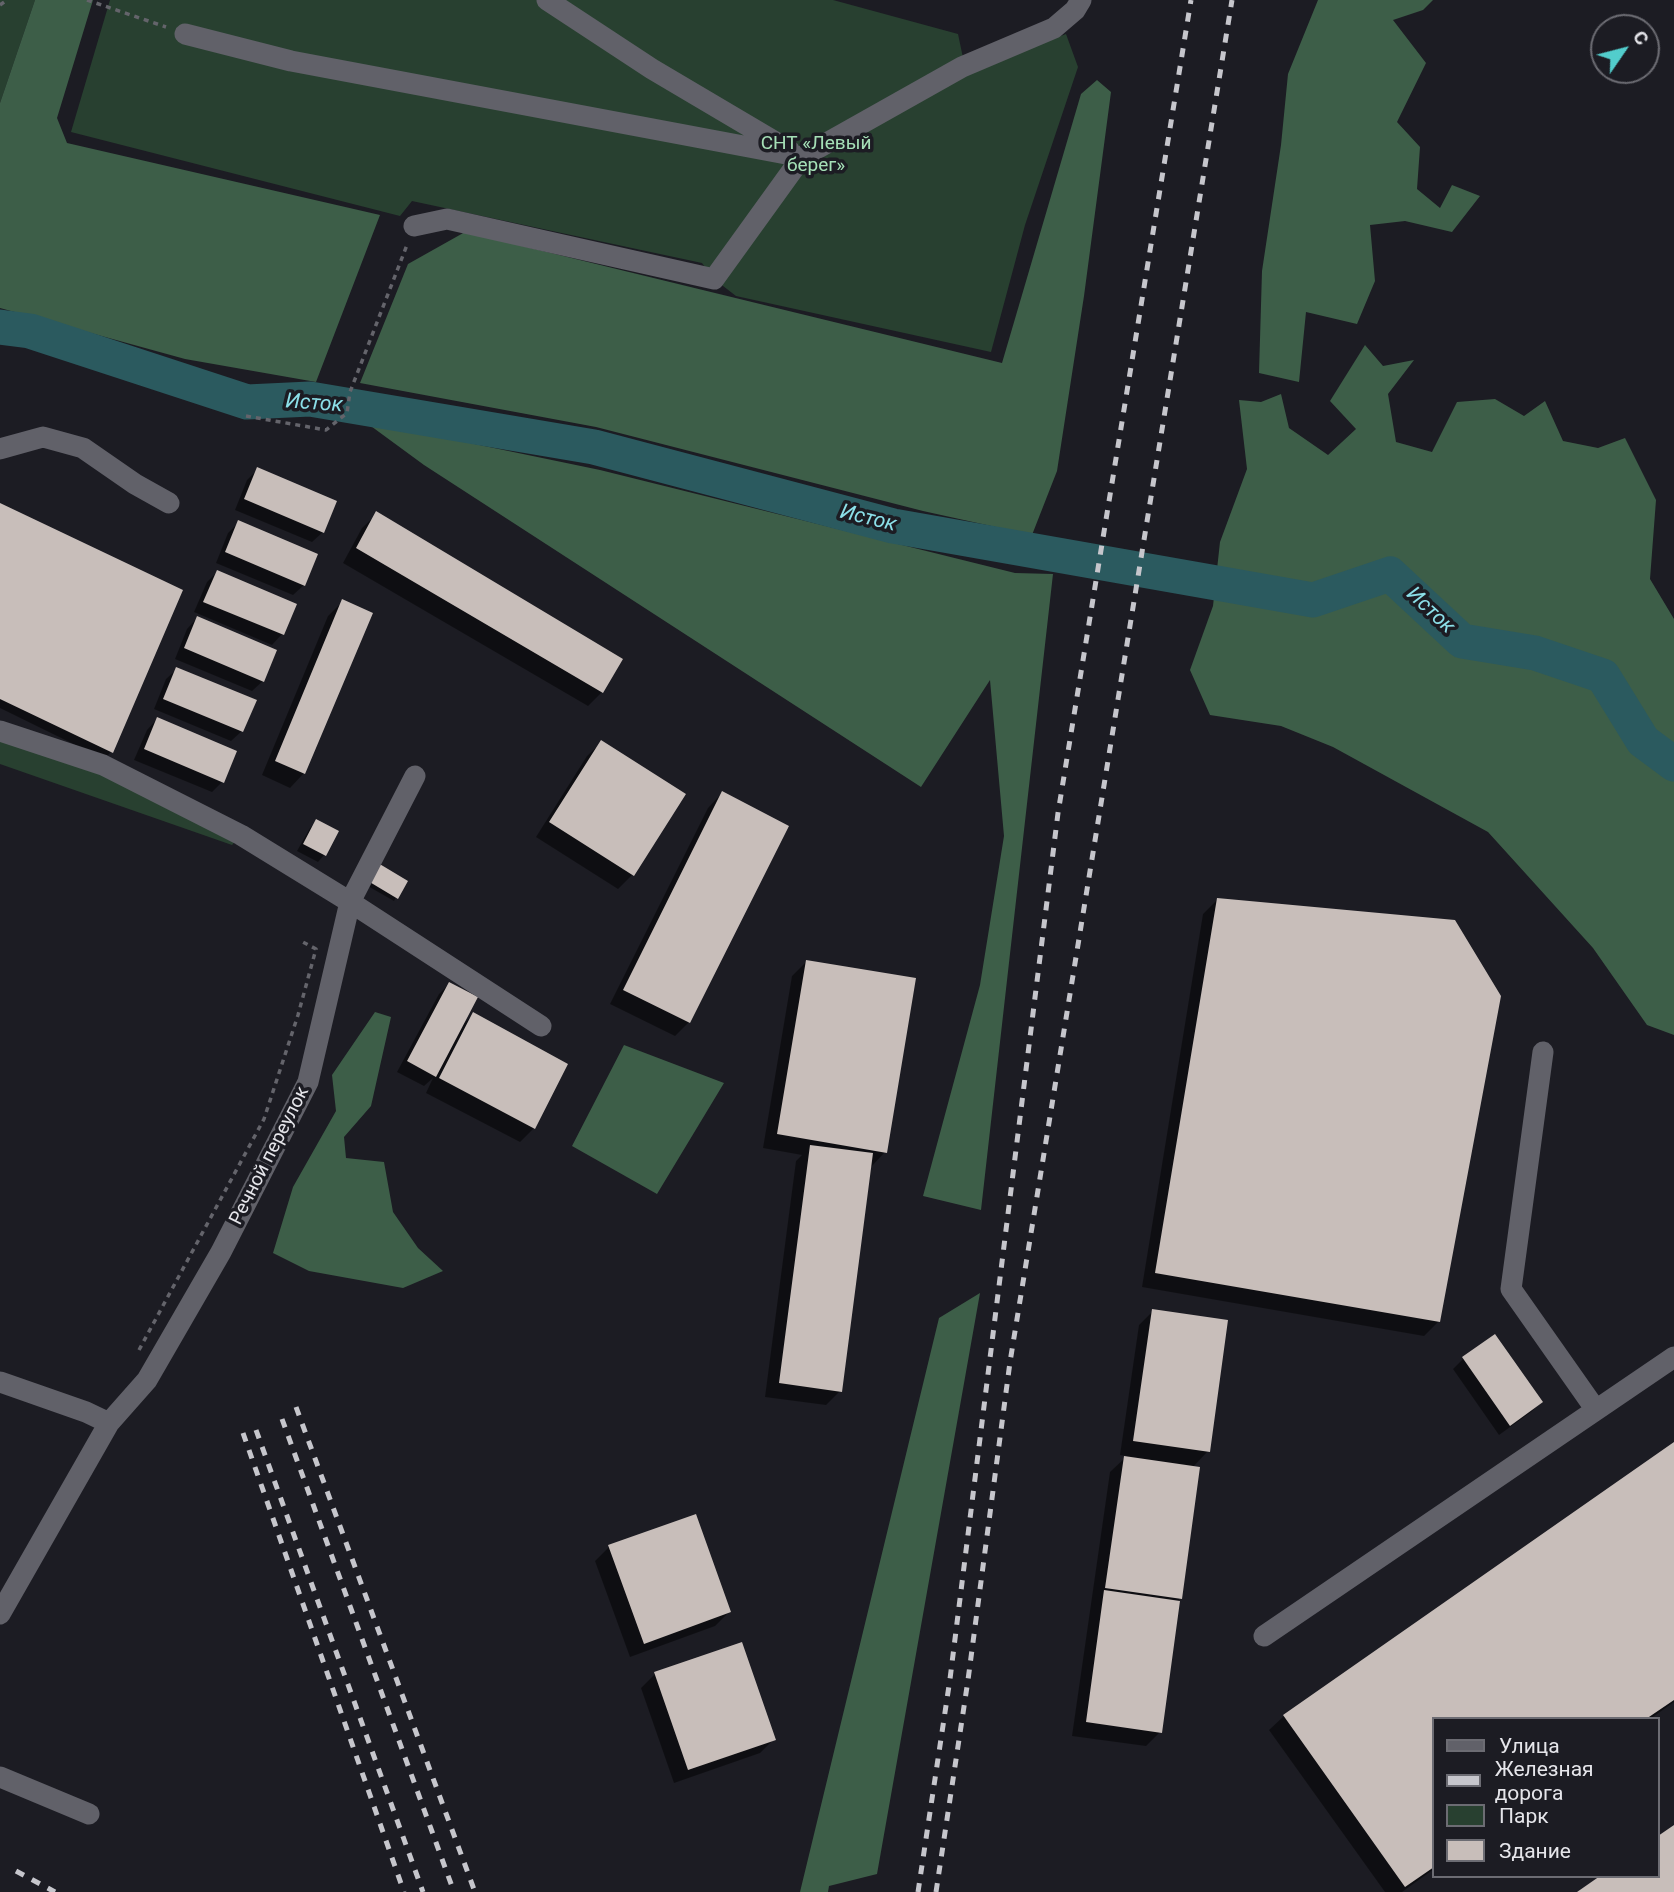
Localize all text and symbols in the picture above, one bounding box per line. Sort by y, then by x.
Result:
north arrow [1590,14,1660,84]
text: С [1628,26,1654,50]
park label: СНТ «Левый берег» [761,133,871,177]
water label: Исток [285,389,343,419]
water label: Исток [837,500,899,538]
water label: Исток [1400,582,1460,640]
street label: Речной переулок [225,1083,315,1229]
legend [1432,1717,1660,1878]
text: Улица [1499,1734,1560,1758]
text: Железная дорога [1495,1757,1594,1805]
text: Парк [1499,1804,1549,1828]
text: Здание [1499,1839,1571,1863]

